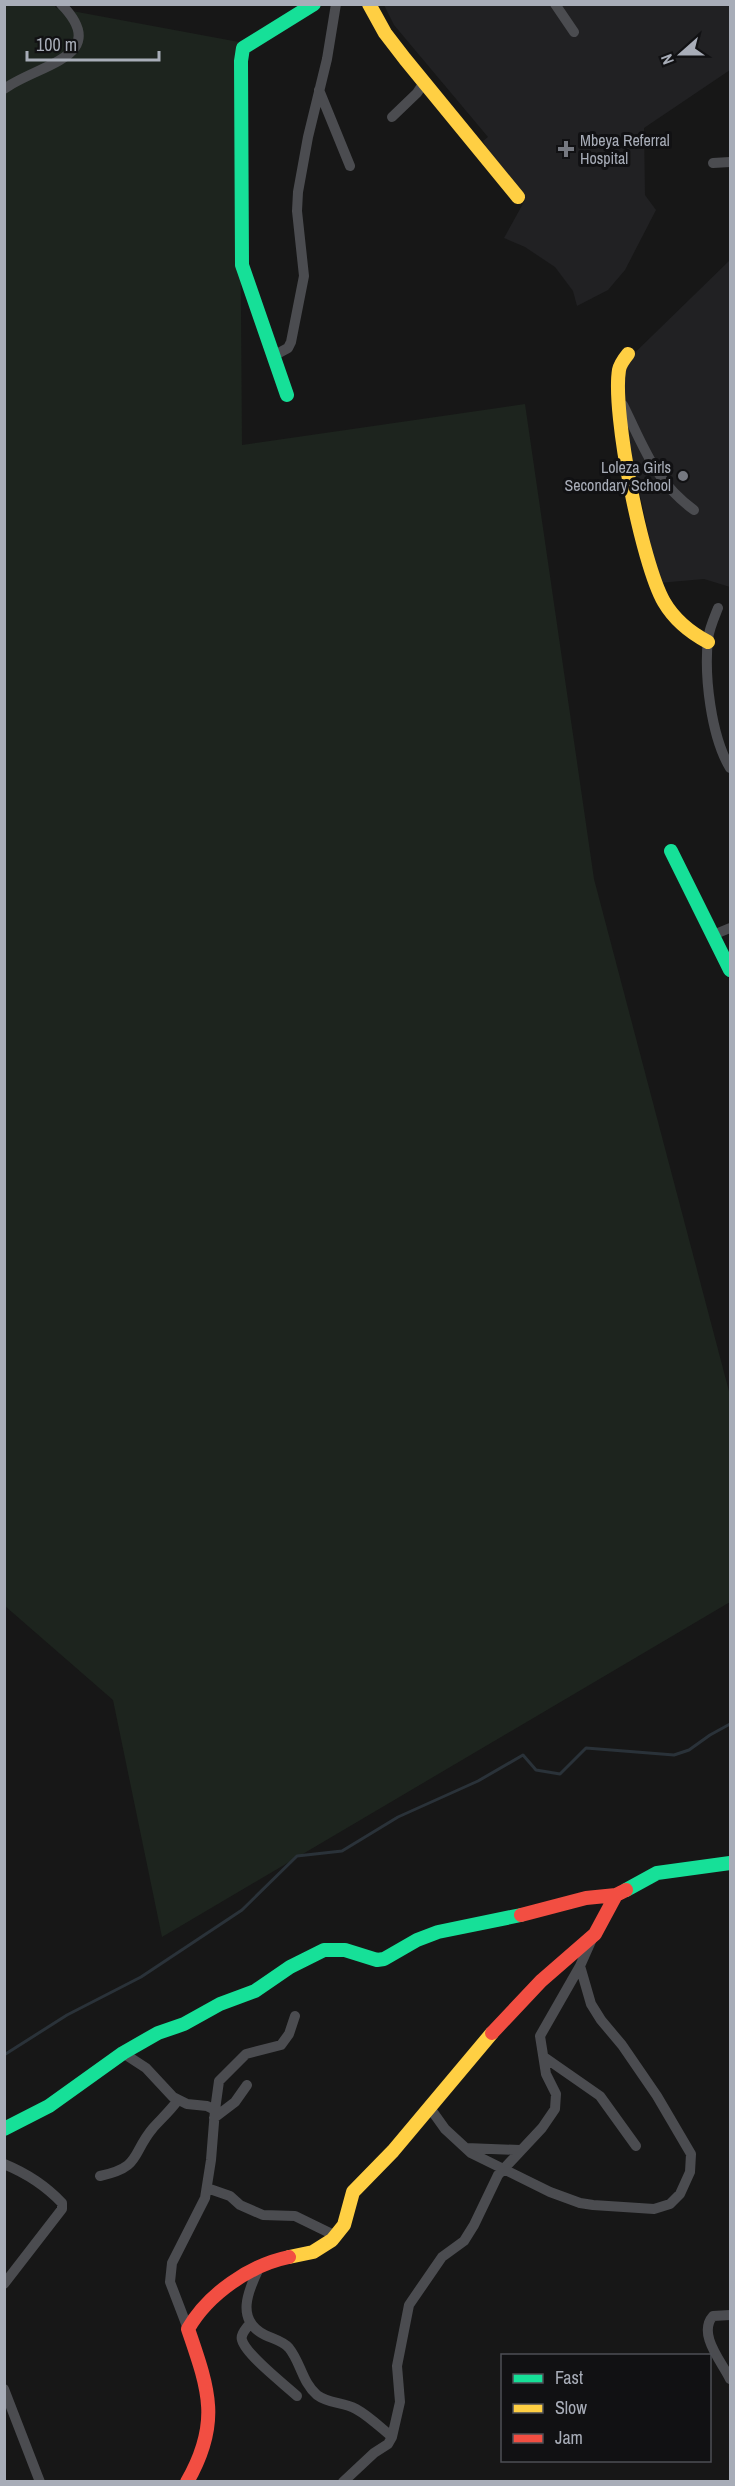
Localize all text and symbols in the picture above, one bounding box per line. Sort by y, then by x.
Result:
scale bar [27,24,159,62]
north arrow [651,24,711,84]
text: 100 m [36,32,77,57]
text: N [655,51,679,68]
place label: Mbeya Referral Hospital [580,129,670,169]
marker: Mbeya Referral Hospital [557,140,575,158]
place label: Loleza Girls Secondary School [565,456,671,496]
marker: Loleza Girls Secondary School [676,469,690,483]
legend [501,2354,711,2462]
text: Fast [555,2365,583,2390]
text: Slow [555,2395,587,2420]
text: Jam [555,2425,583,2450]

